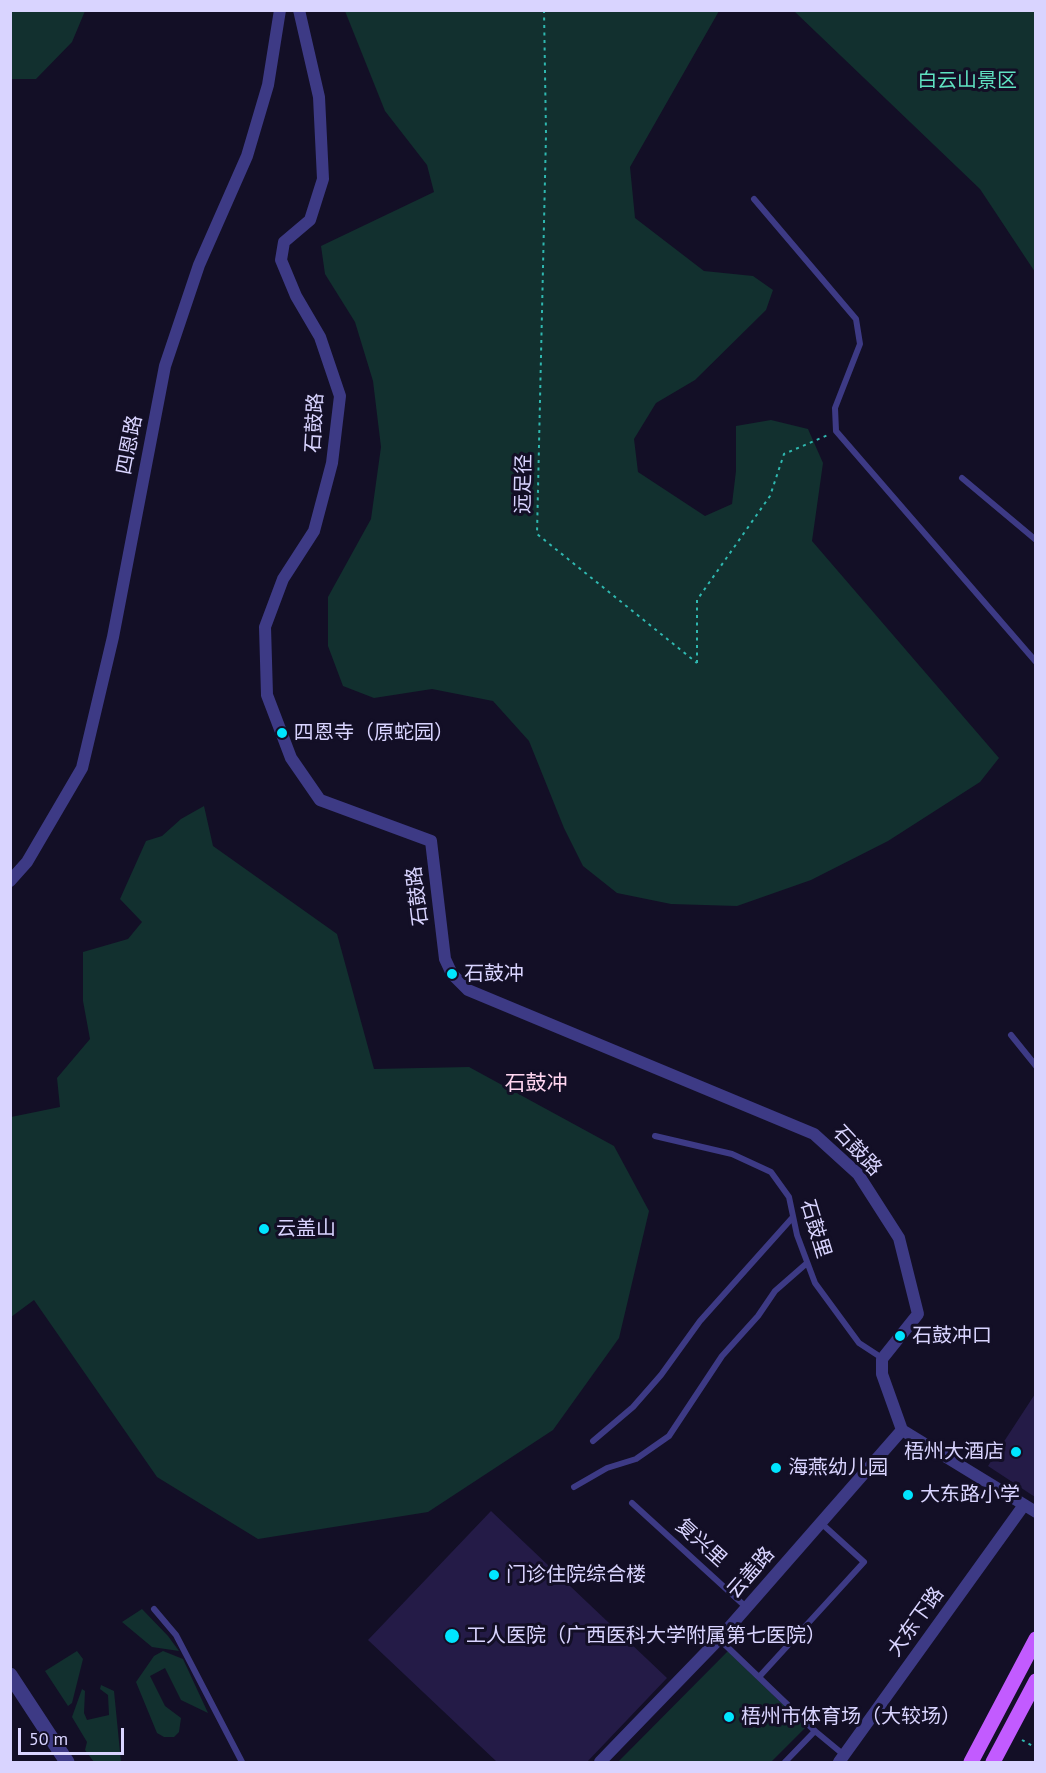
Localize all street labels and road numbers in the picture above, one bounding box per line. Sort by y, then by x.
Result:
street label: 石鼓路 [301,392,329,454]
street label: 四恩路 [112,413,148,477]
street label: 远足径 [511,454,537,514]
street label: 石鼓路 [402,865,434,927]
street label: 石鼓路 [828,1121,886,1181]
street label: 石鼓里 [795,1197,835,1261]
street label: 复兴里 [671,1514,731,1572]
street label: 云盖路 [722,1542,780,1604]
street label: 大东下路 [883,1583,949,1661]

